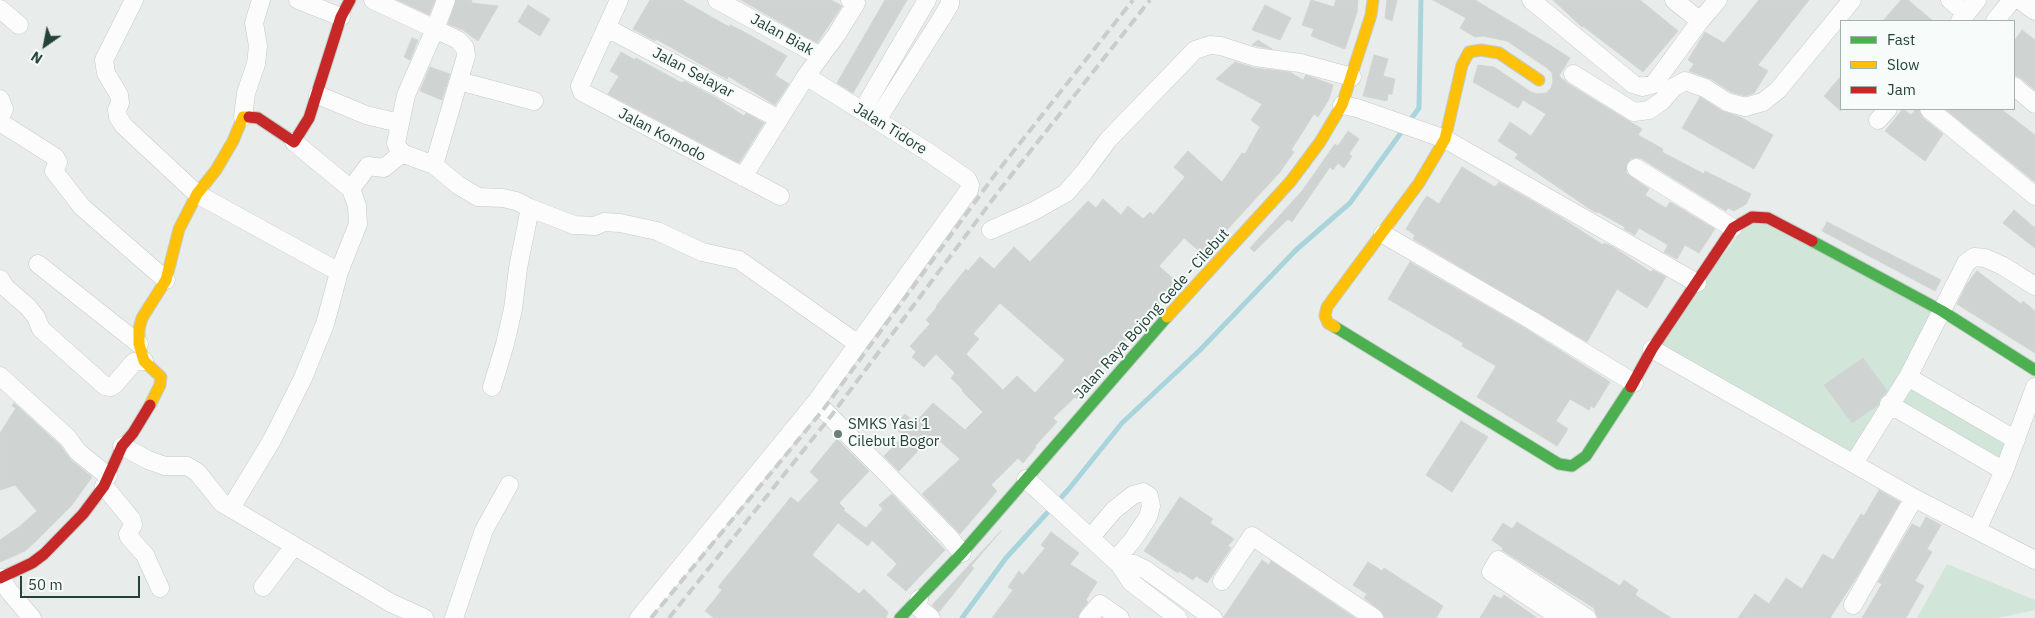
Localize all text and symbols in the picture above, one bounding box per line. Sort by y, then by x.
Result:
street label: Jalan Biak [747,10,817,60]
north arrow [20,20,70,70]
legend [1840,20,2015,110]
text: Fast [1887,30,1915,49]
street label: Jalan Selayar [649,44,737,102]
text: N [28,47,46,68]
text: Slow [1887,55,1920,74]
text: Jam [1887,80,1916,99]
street label: Jalan Tidore [850,99,930,159]
street label: Jalan Komodo [615,105,709,165]
street label: Jalan Raya Bojong Gede - Cilebut [1071,225,1233,403]
place label: SMKS Yasi 1 Cilebut Bogor [848,416,939,451]
marker: SMKS Yasi 1 Cilebut Bogor [832,428,844,440]
scale bar [22,566,142,598]
text: 50 m [28,575,63,594]

